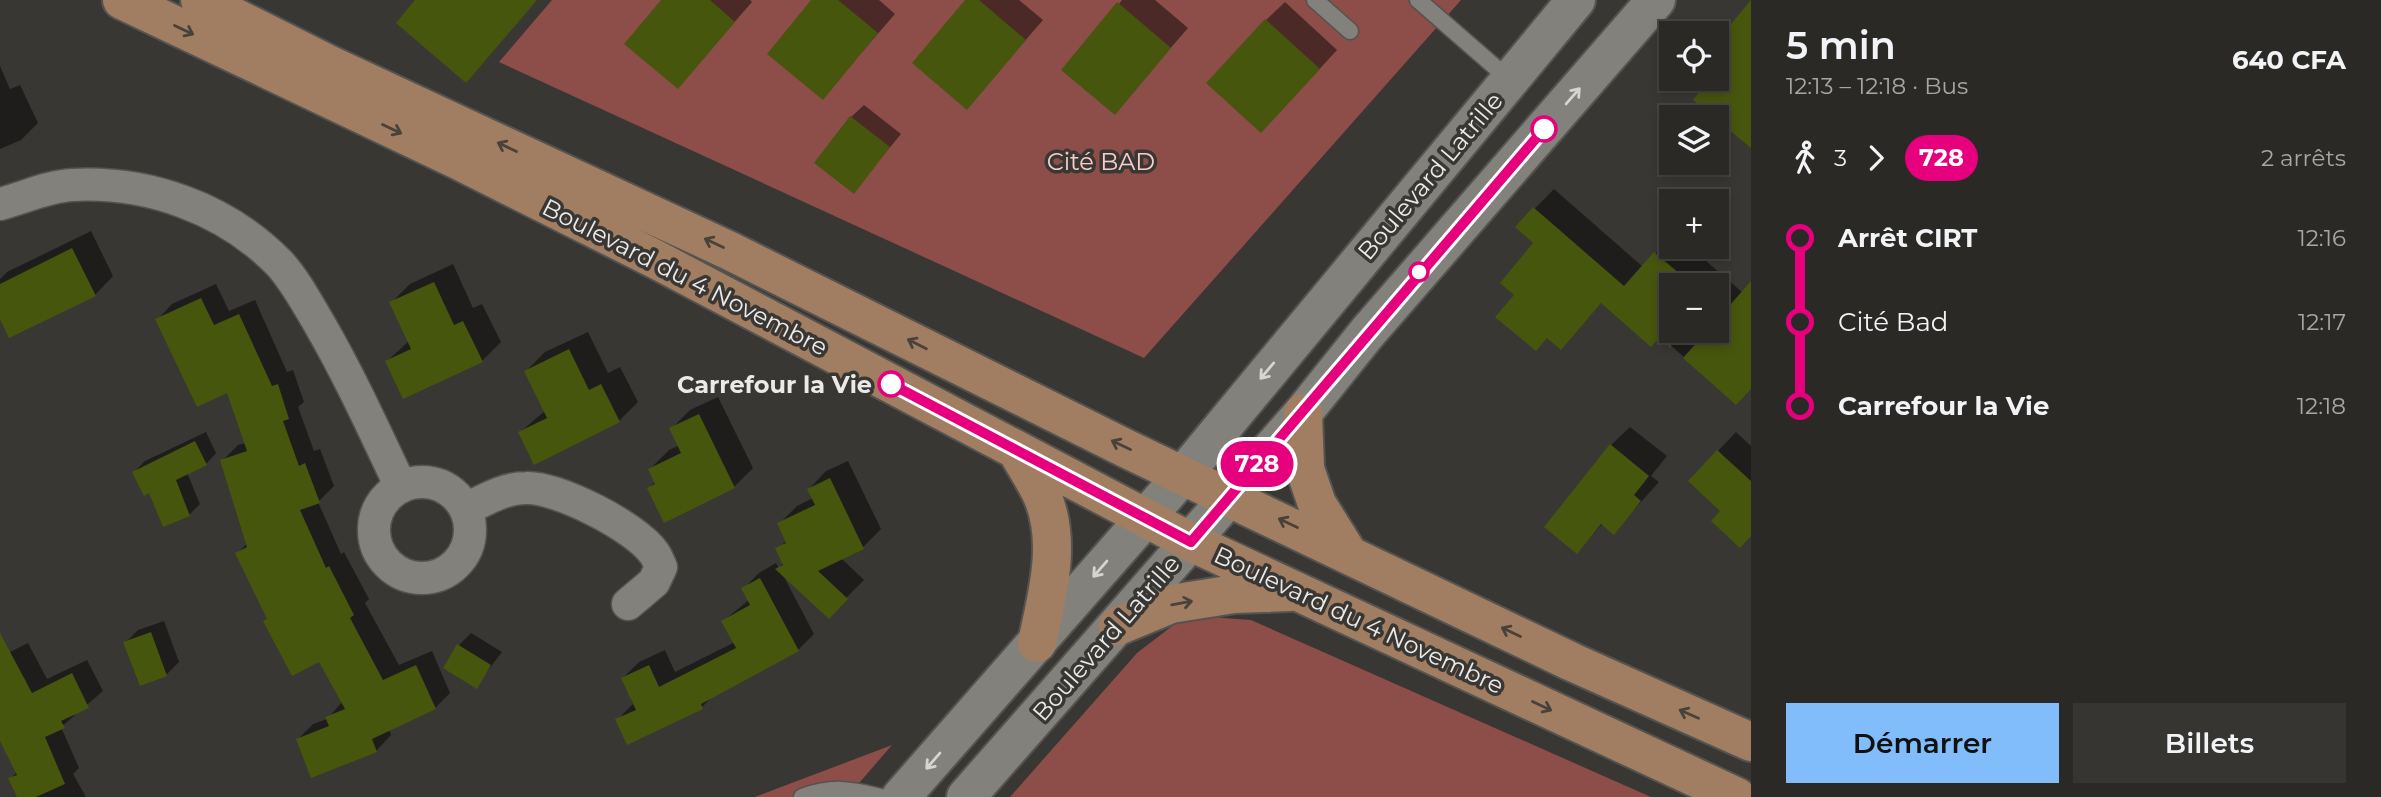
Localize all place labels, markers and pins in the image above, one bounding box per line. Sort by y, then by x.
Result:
unlabelled marker [1531,116,1557,142]
unlabelled marker [1409,262,1429,282]
place label: Carrefour la Vie [677,370,872,399]
marker: Carrefour la Vie [878,371,904,397]

